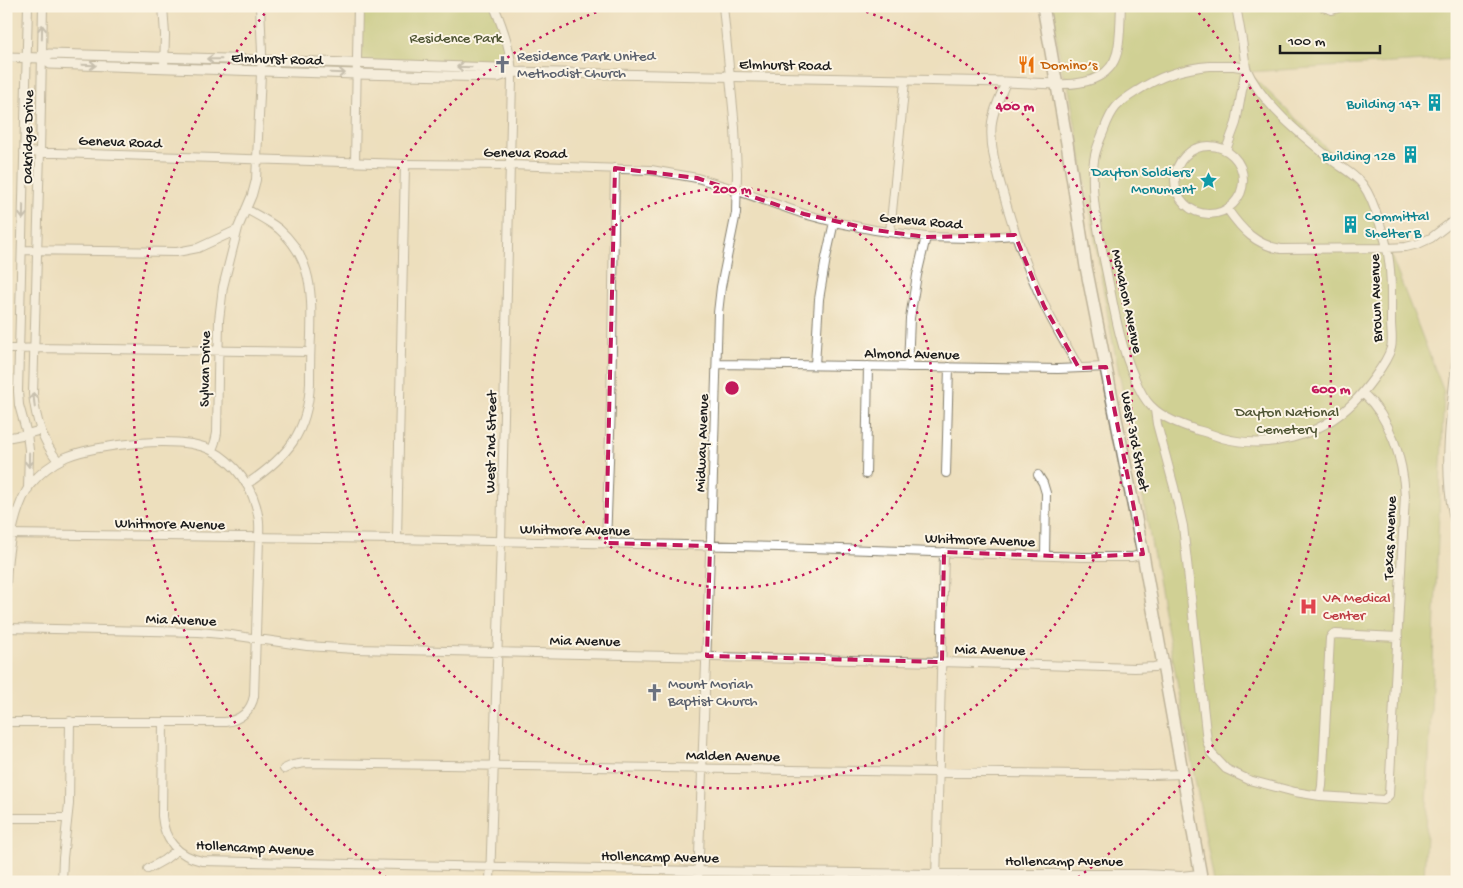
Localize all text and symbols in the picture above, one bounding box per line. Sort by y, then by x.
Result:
scale bar [1280,22,1380,54]
one-way arrow [37,24,47,40]
park label: Residence Park [409,30,504,48]
text: 100 m [1287,33,1326,51]
place label: Residence Park United Methodist Church [517,48,656,83]
street label: Elmhurst Road [231,49,324,71]
one-way arrow [206,54,222,63]
church icon: Residence Park United Methodist Church [493,54,513,74]
restaurant icon: Domino’s [1017,54,1037,74]
street label: Elmhurst Road [739,56,832,76]
place label: Domino’s [1040,57,1098,75]
one-way arrow [80,61,96,70]
one-way arrow [456,63,472,72]
one-way arrow [330,69,346,78]
street label: Oakridge Drive [19,90,39,184]
building icon: Building 147 [1424,93,1444,113]
place label: Building 147 [1346,96,1421,114]
text: 400 m [995,98,1035,116]
street label: Geneva Road [78,133,163,153]
street label: Geneva Road [483,144,568,164]
building icon: Building 128 [1400,145,1420,165]
place label: Building 128 [1321,148,1396,166]
place label: Dayton Soldiers’ Monument [1091,164,1197,199]
place icon: Dayton Soldiers’ Monument [1199,170,1219,190]
text: 200 m [713,181,752,199]
one-way arrow [18,203,28,219]
place label: Committal Shelter B [1365,208,1429,243]
street label: Geneva Road [879,209,964,235]
building icon: Committal Shelter B [1341,214,1361,234]
street label: McMahon Avenue [1106,248,1146,355]
street label: Brown Avenue [1366,253,1388,343]
street label: Sylvan Drive [196,331,216,407]
street label: Almond Avenue [864,345,960,365]
centre of rings [723,379,741,397]
text: 600 m [1312,381,1351,399]
street label: West 2nd Street [482,389,502,493]
street label: West 3rd Street [1116,390,1153,495]
one-way arrow [29,393,39,409]
street label: Midway Avenue [692,393,714,493]
park label: Dayton National Cemetery [1234,404,1339,439]
one-way arrow [24,452,34,468]
street label: Texas Avenue [1381,496,1401,581]
street label: Whitmore Avenue [115,515,226,535]
street label: Whitmore Avenue [520,521,631,541]
street label: Whitmore Avenue [924,530,1036,552]
place label: VA Medical Center [1322,590,1391,625]
hospital icon: VA Medical Center [1299,596,1319,616]
street label: Mia Avenue [145,611,217,631]
street label: Mia Avenue [549,632,621,652]
street label: Mia Avenue [954,641,1026,661]
place label: Mount Moriah Baptist Church [667,676,758,711]
church icon: Mount Moriah Baptist Church [644,682,664,702]
street label: Malden Avenue [686,747,781,767]
street label: Hollencamp Avenue [196,837,315,861]
street label: Hollencamp Avenue [601,848,719,868]
street label: Hollencamp Avenue [1005,853,1123,871]

